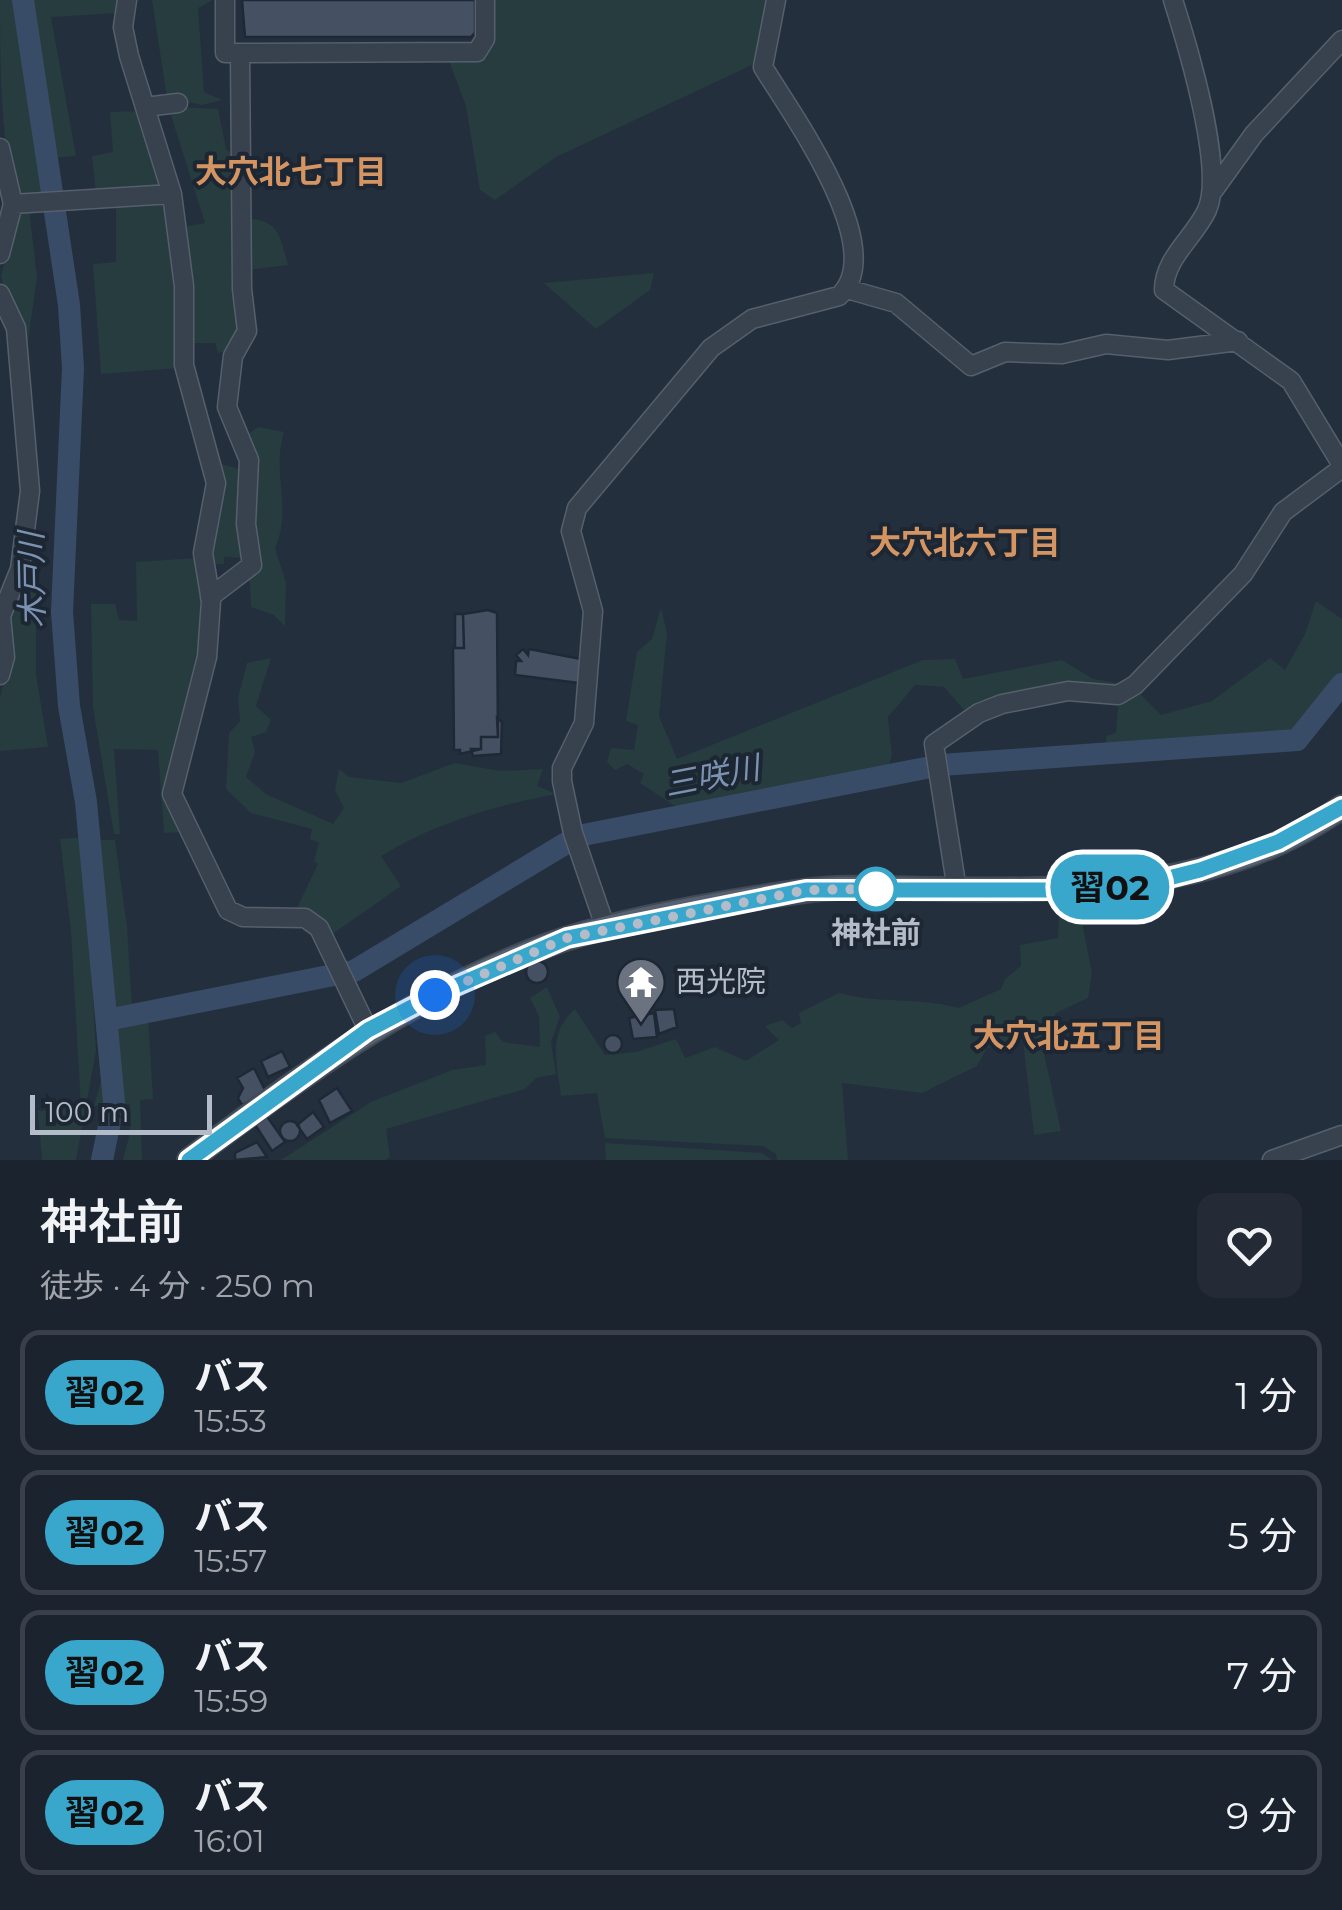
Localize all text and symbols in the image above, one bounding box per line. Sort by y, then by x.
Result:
district label: 大穴北七丁目 [195,152,387,191]
district label: 大穴北六丁目 [869,523,1061,562]
water label: 木戸川 [11,529,52,628]
water label: 三咲川 [661,747,766,804]
line badge: 習02 [1052,854,1168,920]
text: 習02 [1070,866,1150,909]
marker: 神社前 [855,868,897,910]
place label: 神社前 [831,914,921,951]
temple icon: 西光院 [615,956,667,1024]
place label: 西光院 [676,963,766,1000]
your location [410,970,460,1020]
district label: 大穴北五丁目 [973,1016,1165,1055]
scale bar [30,1090,212,1134]
text: 100 m [45,1095,129,1129]
text: 神社前 [40,1193,184,1251]
button: heart [1197,1193,1302,1298]
text: 徒歩 · 4 分 · 250 m [40,1266,315,1305]
text: バス [194,1353,270,1400]
text: 習02 [65,1371,144,1414]
text: 1 分 [1235,1372,1297,1419]
text: 15:53 [194,1401,267,1440]
text: バス [194,1493,270,1540]
text: 習02 [65,1511,144,1554]
text: 5 分 [1228,1512,1297,1559]
text: 15:57 [194,1541,267,1580]
text: バス [194,1633,270,1680]
text: 習02 [65,1651,144,1694]
text: 7 分 [1227,1652,1297,1699]
text: 15:59 [194,1681,268,1720]
text: バス [194,1773,270,1820]
text: 習02 [65,1791,144,1834]
text: 9 分 [1226,1792,1297,1839]
text: 16:01 [194,1821,265,1860]

